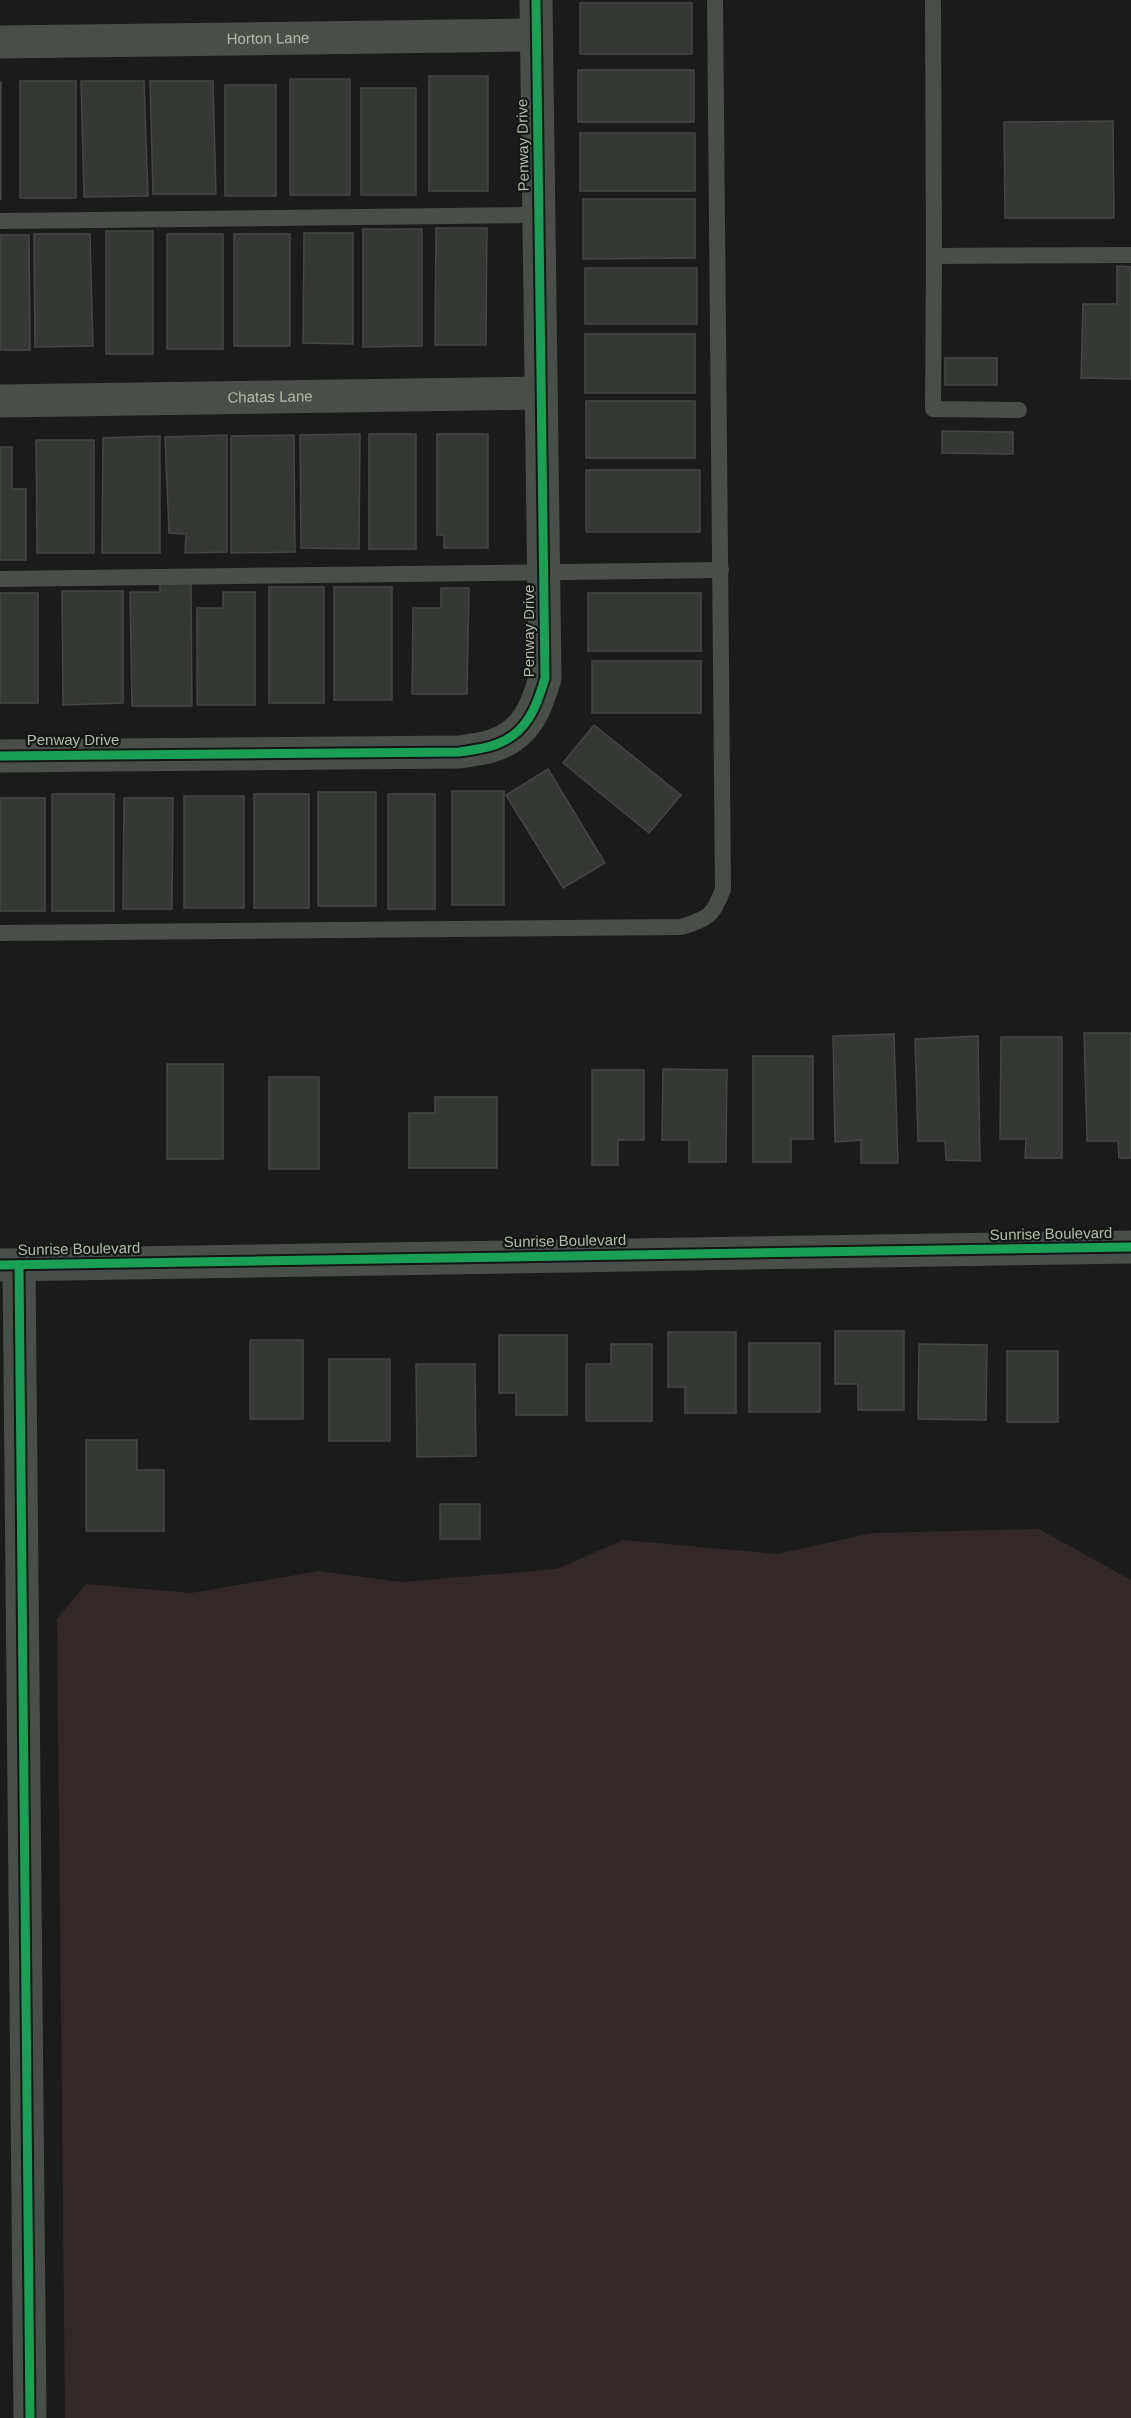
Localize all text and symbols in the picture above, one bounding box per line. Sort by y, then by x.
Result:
street label: Horton Lane [227,29,309,47]
street label: Penway Drive [513,99,532,191]
street label: Chatas Lane [227,387,313,406]
street label: Penway Drive [520,585,537,677]
street label: Penway Drive [27,731,119,748]
street label: Sunrise Boulevard [990,1224,1112,1243]
street label: Sunrise Boulevard [504,1231,626,1250]
street label: Sunrise Boulevard [18,1239,140,1258]

